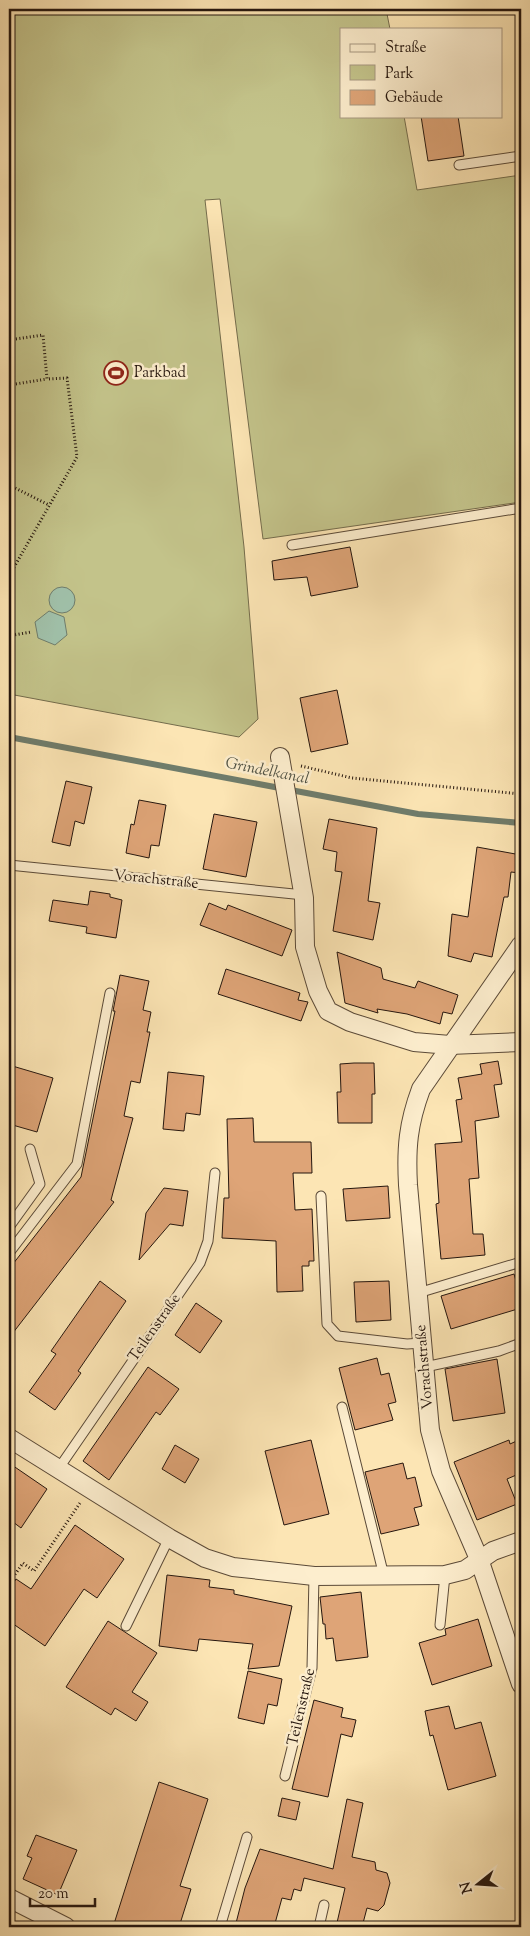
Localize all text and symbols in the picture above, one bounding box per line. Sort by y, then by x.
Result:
legend [340,28,502,118]
text: Straße [385,38,427,59]
text: Park [385,64,414,85]
text: Gebäude [385,88,443,109]
sports icon: Parkbad [103,360,129,386]
place label: Parkbad [134,363,186,384]
water label: Grindelkanal [223,753,311,791]
street label: Vorachstraße [113,865,199,895]
street label: Teilenstraße [124,1290,186,1366]
street label: Vorachstraße [411,1324,439,1410]
street label: Teilenstraße [283,1666,321,1748]
north arrow [452,1858,502,1908]
scale bar [30,1876,95,1908]
text: N [456,1879,479,1895]
text: 20 m [38,1884,69,1905]

